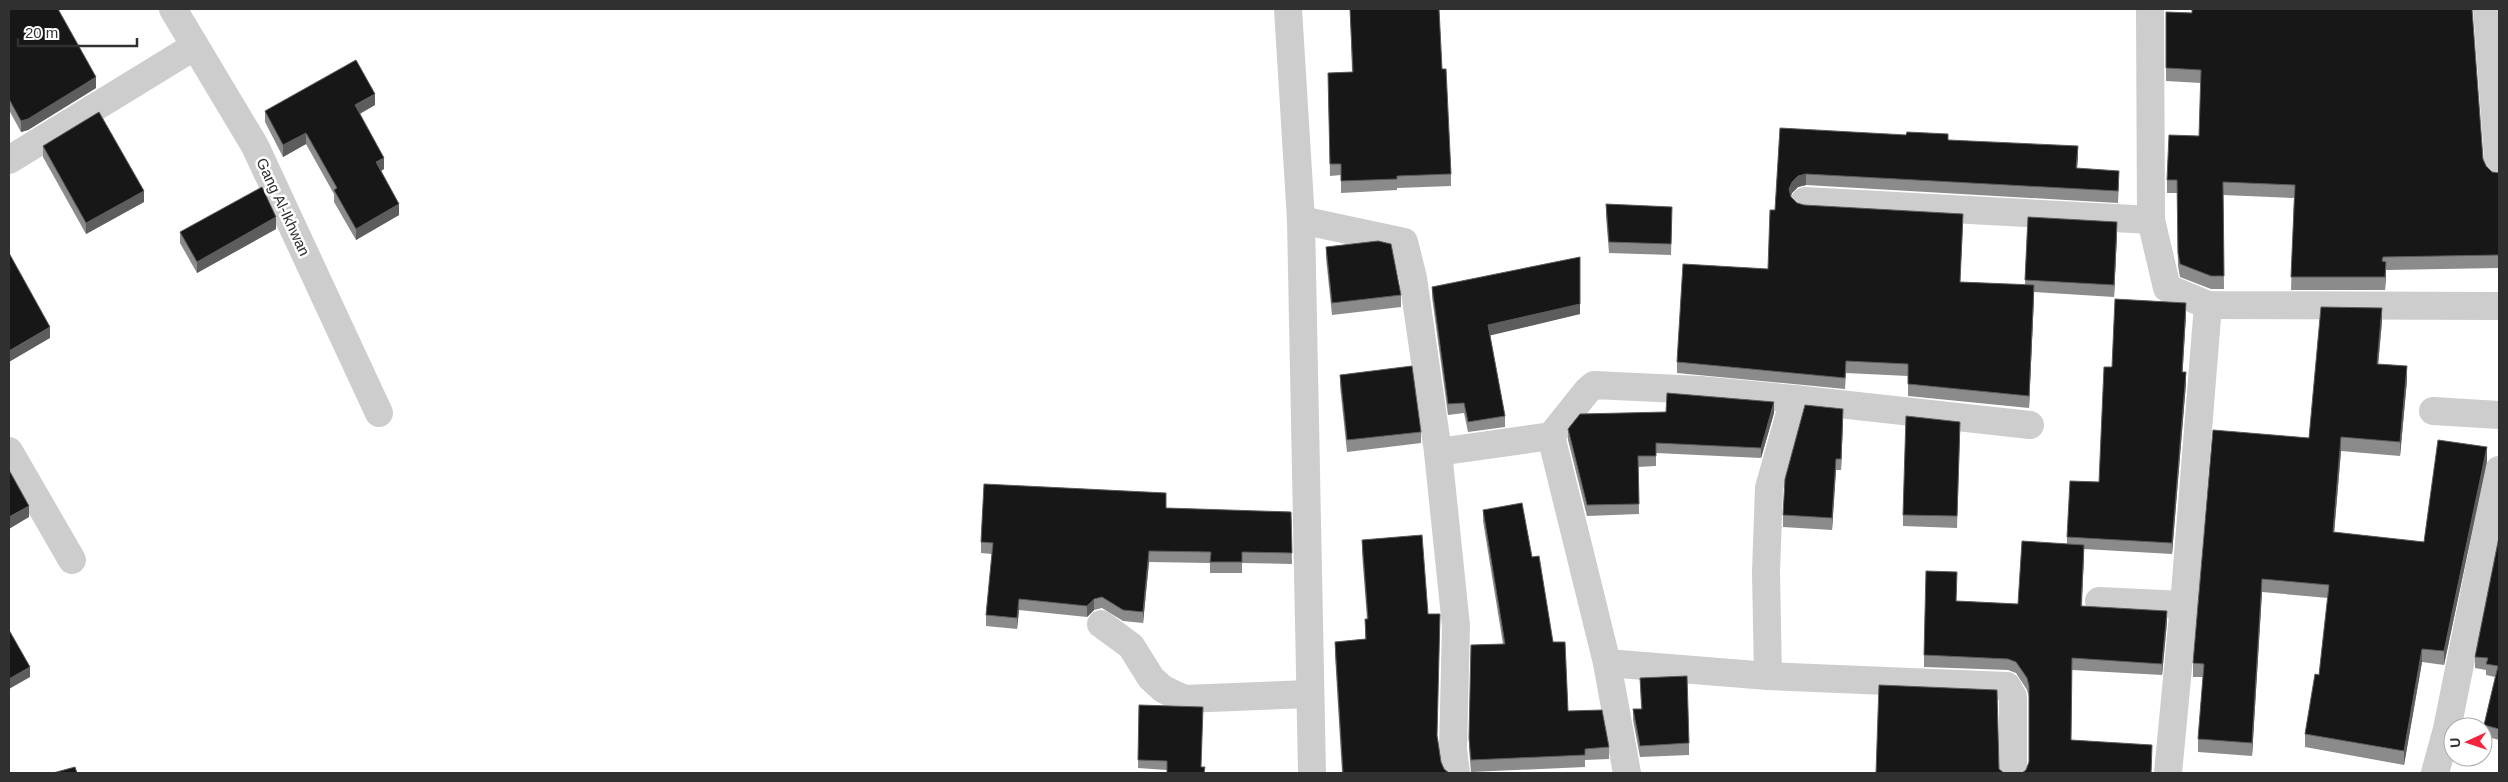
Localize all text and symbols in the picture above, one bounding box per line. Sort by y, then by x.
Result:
scale bar [18,15,136,47]
text: 20 m [25,24,58,41]
street label: Gang Al-Ikhwan [253,155,314,258]
north arrow [2443,717,2493,767]
text: U [2447,737,2463,748]

